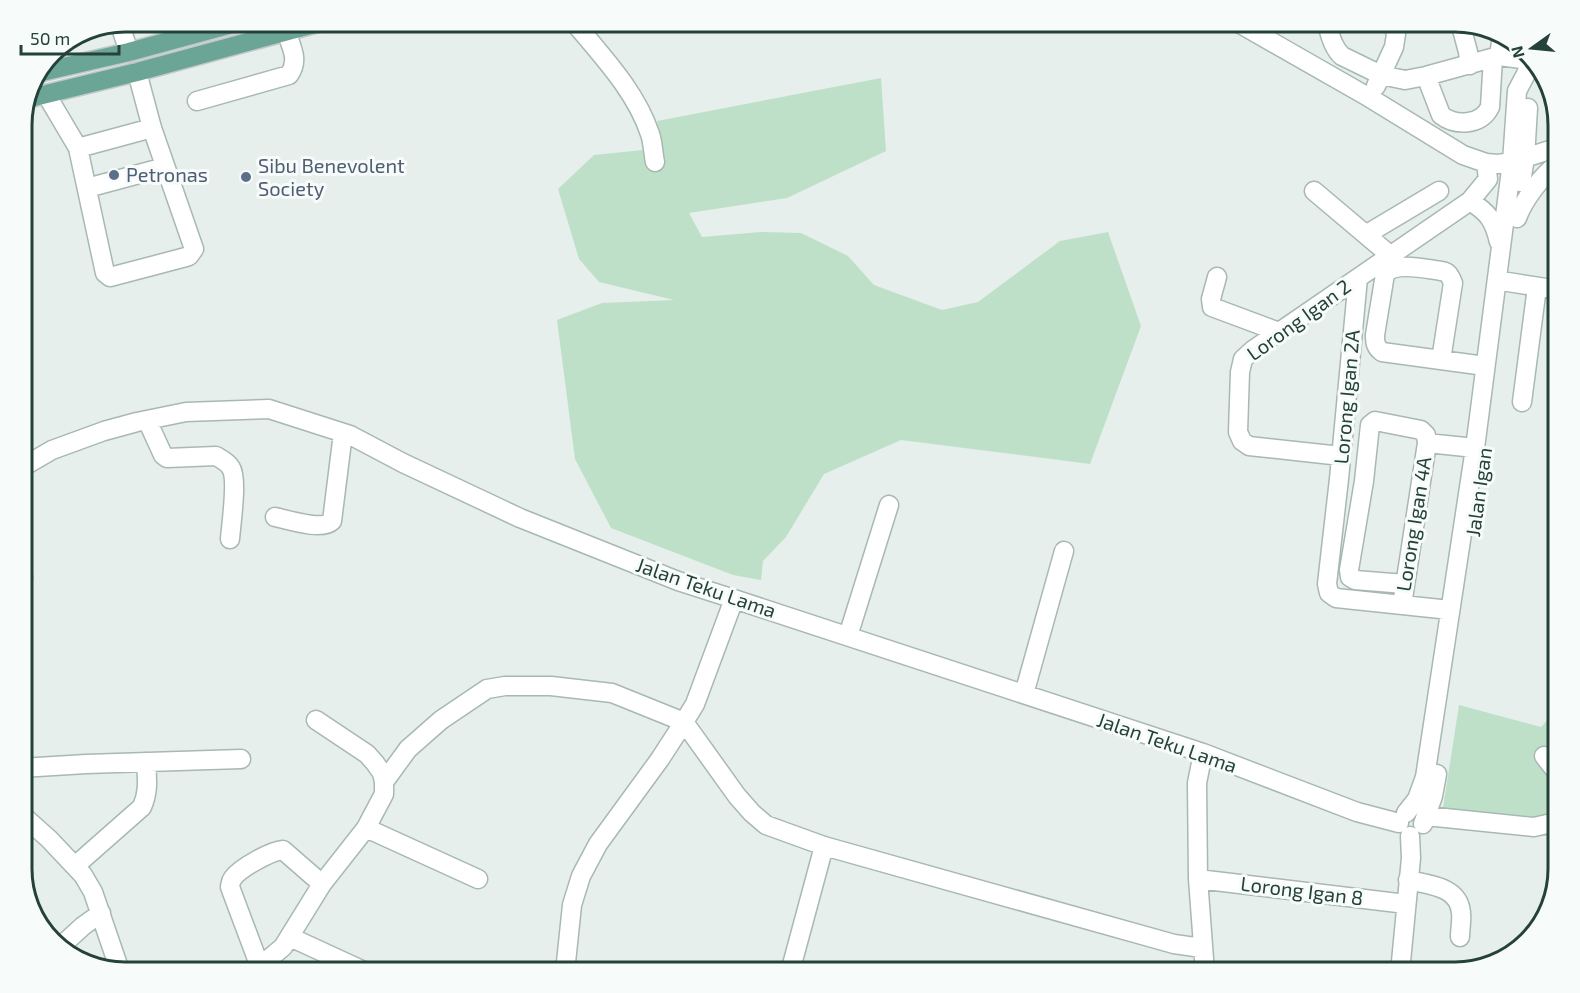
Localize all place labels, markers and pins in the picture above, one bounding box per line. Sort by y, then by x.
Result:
place label: Sibu Benevolent Society [258,153,405,200]
place label: Petronas [126,162,208,186]
marker: Petronas [107,168,121,182]
marker: Sibu Benevolent Society [239,170,253,184]

